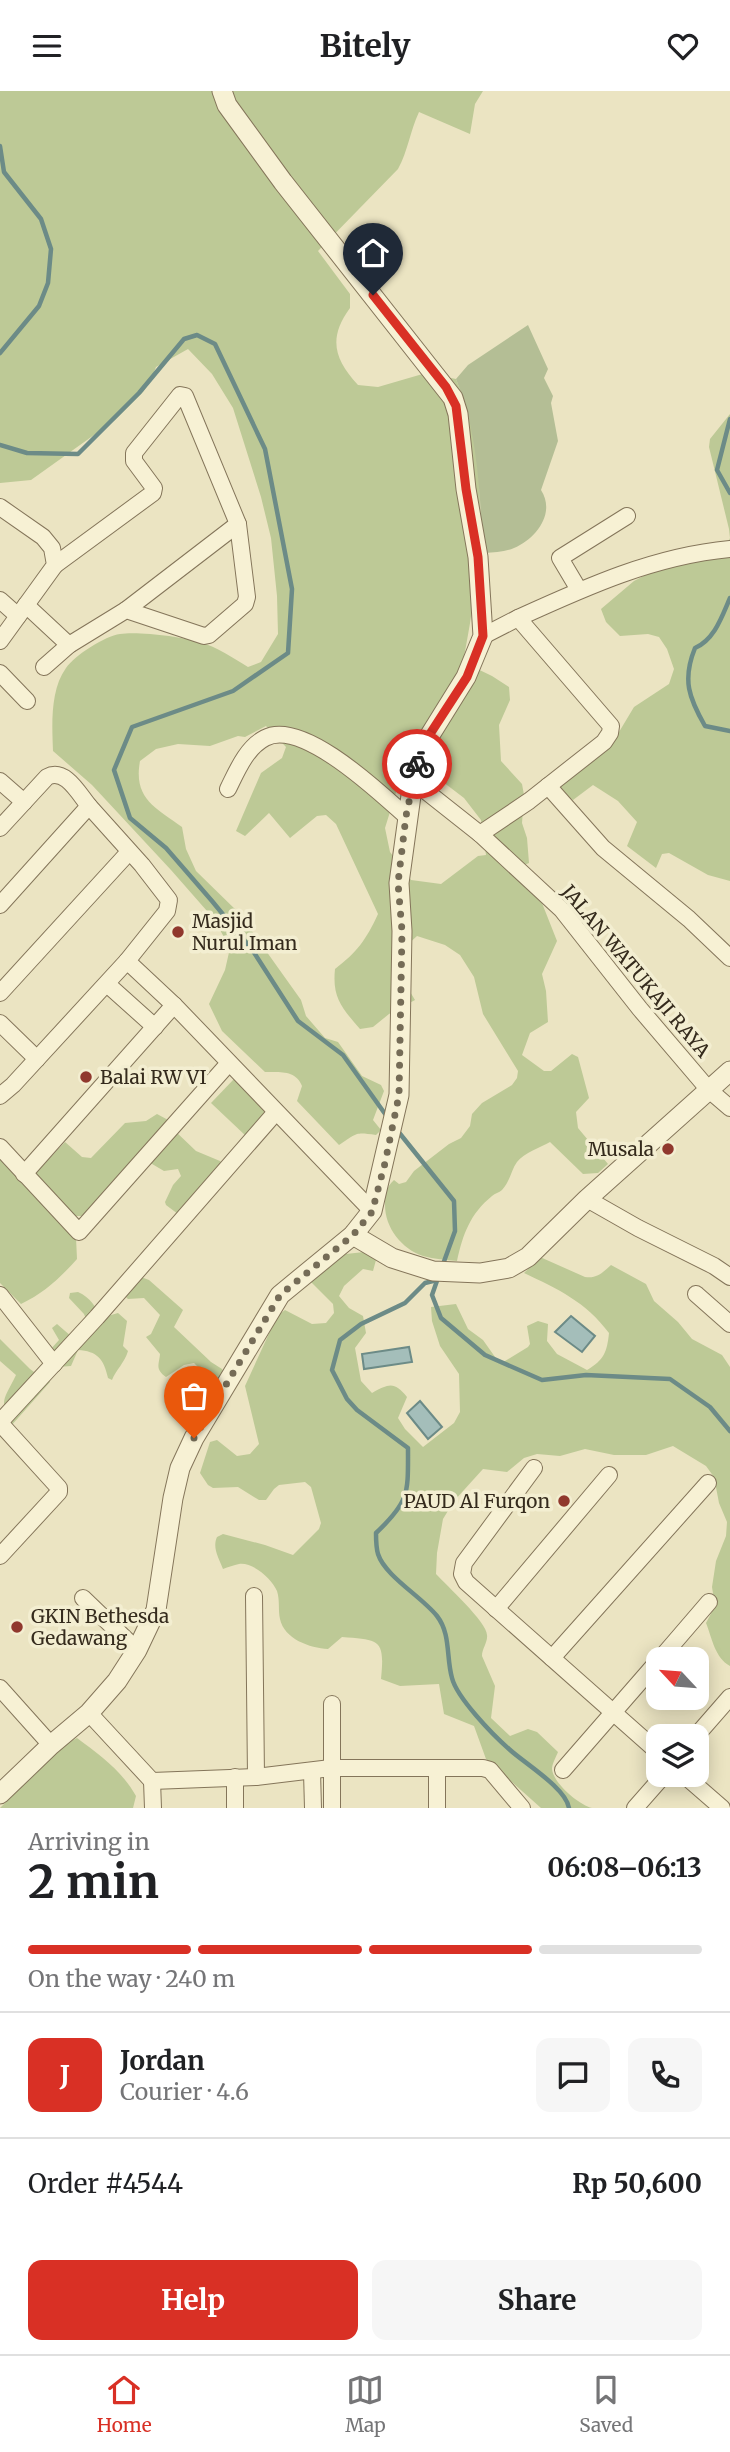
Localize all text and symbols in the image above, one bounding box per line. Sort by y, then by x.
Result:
text: Bitely [320,26,410,66]
icon: menu [28,27,66,65]
icon: heart [664,27,702,65]
pin [343,223,403,295]
icon: home [354,234,392,272]
courier [382,729,452,799]
icon: bike [398,745,436,783]
street label: JALAN WATUKAJI RAYA [556,879,716,1063]
place label: Masjid Nurul Iman [192,909,298,955]
marker: Masjid Nurul Iman [170,924,186,940]
place label: Balai RW VI [100,1065,207,1089]
marker: Balai RW VI [78,1069,94,1085]
place label: Musala [588,1137,654,1161]
marker: Musala [660,1141,676,1157]
pin [164,1366,224,1438]
icon: bag [175,1377,213,1415]
place label: PAUD Al Furqon [404,1489,550,1513]
marker: PAUD Al Furqon [556,1493,572,1509]
place label: GKIN Bethesda Gedawang [31,1604,169,1650]
marker: GKIN Bethesda Gedawang [9,1619,25,1635]
north arrow [646,1647,709,1710]
map controls [646,1647,709,1787]
button: layers [646,1724,709,1787]
text: Arriving in [28,1827,150,1856]
text: 06:08–06:13 [547,1851,702,1884]
text: 2 min [28,1853,159,1911]
text: On the way · 240 m [28,1964,235,1993]
button: chat [536,2038,610,2112]
button: phone [628,2038,702,2112]
text: Jordan [120,2044,205,2077]
text: J [60,2059,70,2092]
text: Courier · 4.6 [120,2077,249,2106]
text: Order #4544 [28,2167,183,2200]
text: Rp 50,600 [572,2167,702,2200]
button: Help [28,2260,358,2340]
button: Share [372,2260,702,2340]
tab: Home [97,2371,152,2437]
tab: Map [345,2371,386,2437]
tab: Saved [579,2371,633,2437]

